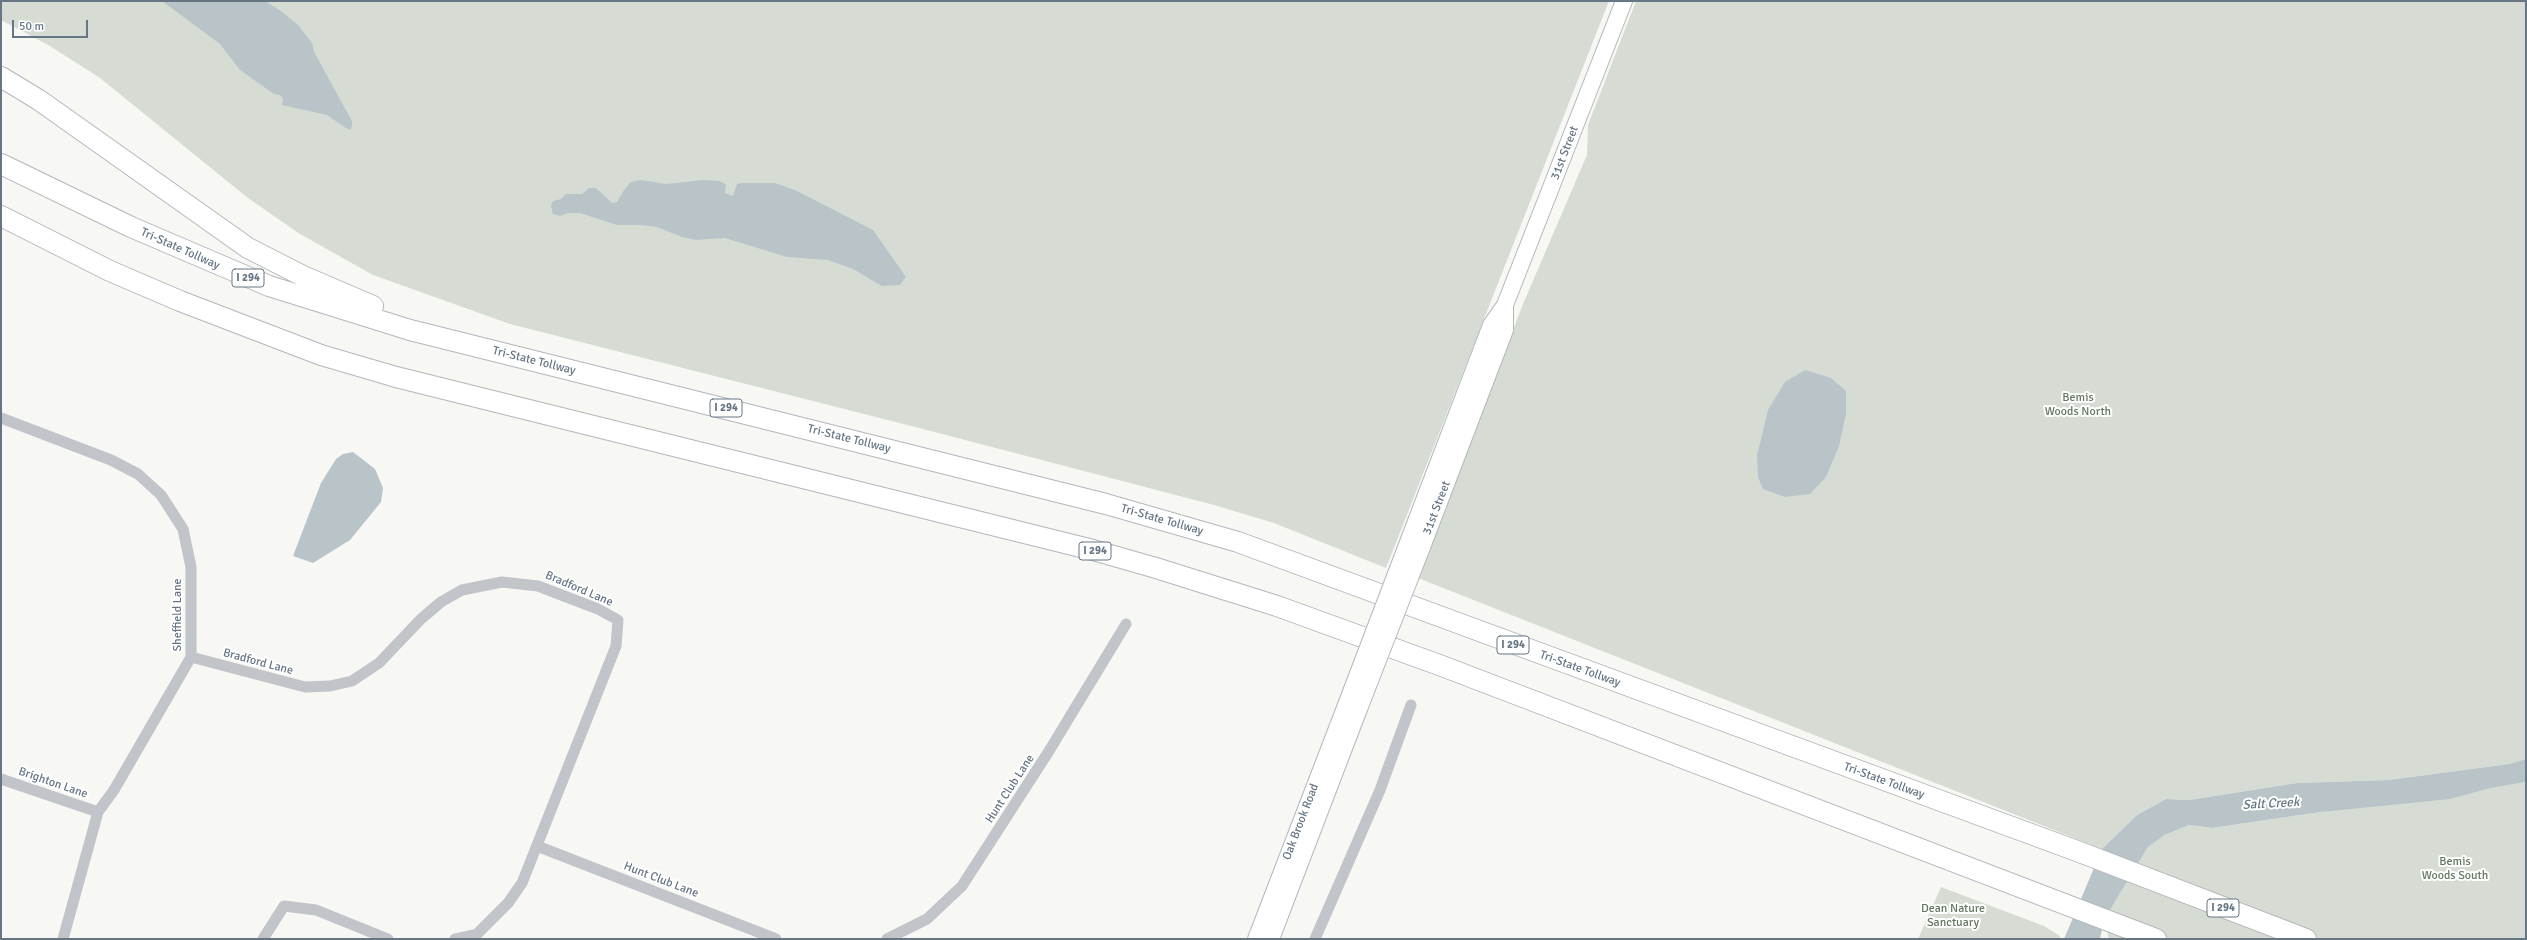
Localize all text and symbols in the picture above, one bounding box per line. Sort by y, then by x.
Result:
scale bar [14,12,90,38]
text: 50 m [19,19,44,34]
street label: 31st Street [1548,124,1582,182]
street label: Tri-State Tollway [138,225,222,273]
road number: I 294 [232,269,264,287]
street label: Tri-State Tollway [491,344,577,378]
park label: Bemis Woods North [2045,391,2111,419]
road number: I 294 [710,399,742,417]
street label: Tri-State Tollway [806,422,892,456]
street label: 31st Street [1420,479,1454,537]
street label: Tri-State Tollway [1119,501,1205,539]
road number: I 294 [1079,542,1111,560]
street label: Bradford Lane [543,568,615,610]
street label: Sheffield Lane [171,578,185,652]
road number: I 294 [1497,636,1529,654]
street label: Bradford Lane [221,646,295,678]
street label: Tri-State Tollway [1538,648,1622,690]
street label: Hunt Club Lane [982,752,1038,826]
street label: Tri-State Tollway [1842,760,1926,802]
street label: Brighton Lane [17,764,89,802]
street label: Oak Brook Road [1280,782,1322,862]
water label: Salt Creek [2242,795,2300,813]
park label: Bemis Woods South [2422,855,2488,883]
street label: Hunt Club Lane [622,859,700,901]
road number: I 294 [2207,899,2239,917]
park label: Dean Nature Sanctuary [1921,902,1985,930]

